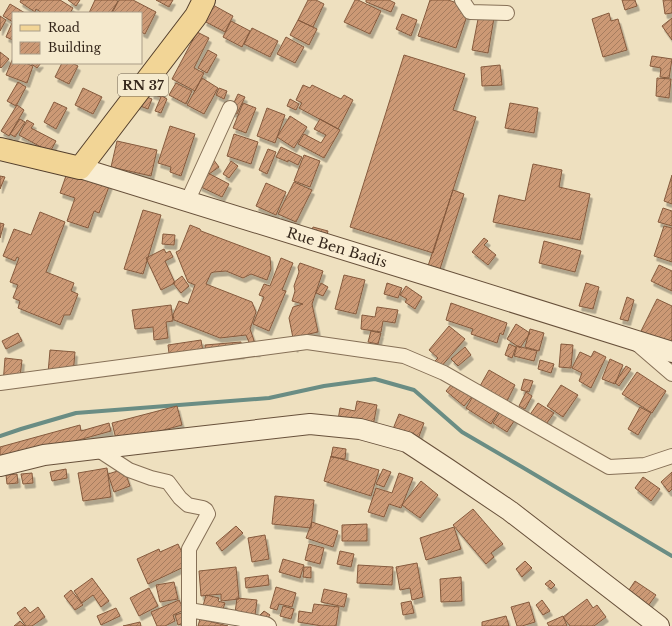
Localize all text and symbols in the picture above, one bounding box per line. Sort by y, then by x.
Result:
legend [12,12,142,64]
text: Road [48,20,80,35]
text: Building [48,40,102,55]
road number: RN 37 [118,74,168,96]
street label: Rue Ben Badis [285,223,389,271]

